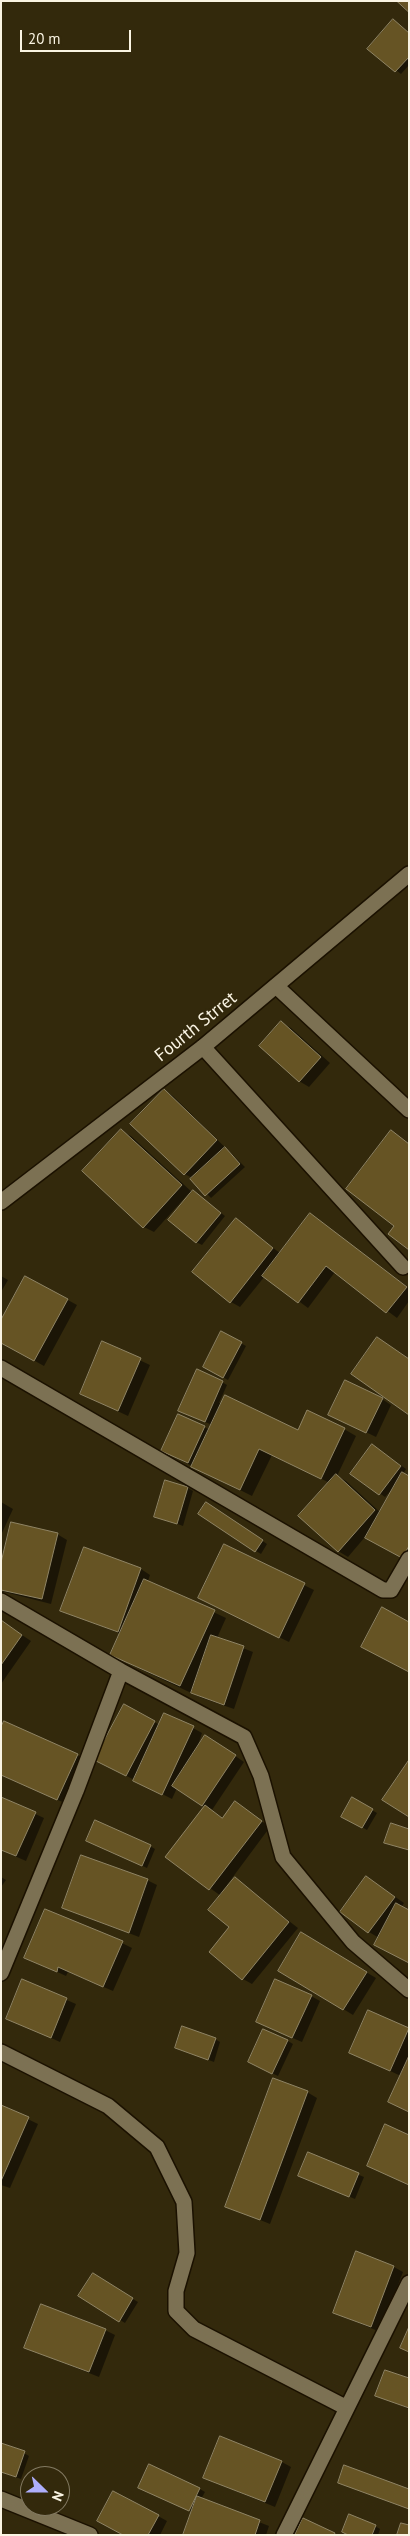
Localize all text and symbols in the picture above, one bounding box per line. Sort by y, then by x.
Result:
scale bar [22,20,134,52]
text: 20 m [28,29,61,48]
street label: Fourth Strret [151,987,241,1067]
north arrow [20,2466,70,2516]
text: N [48,2489,68,2504]

